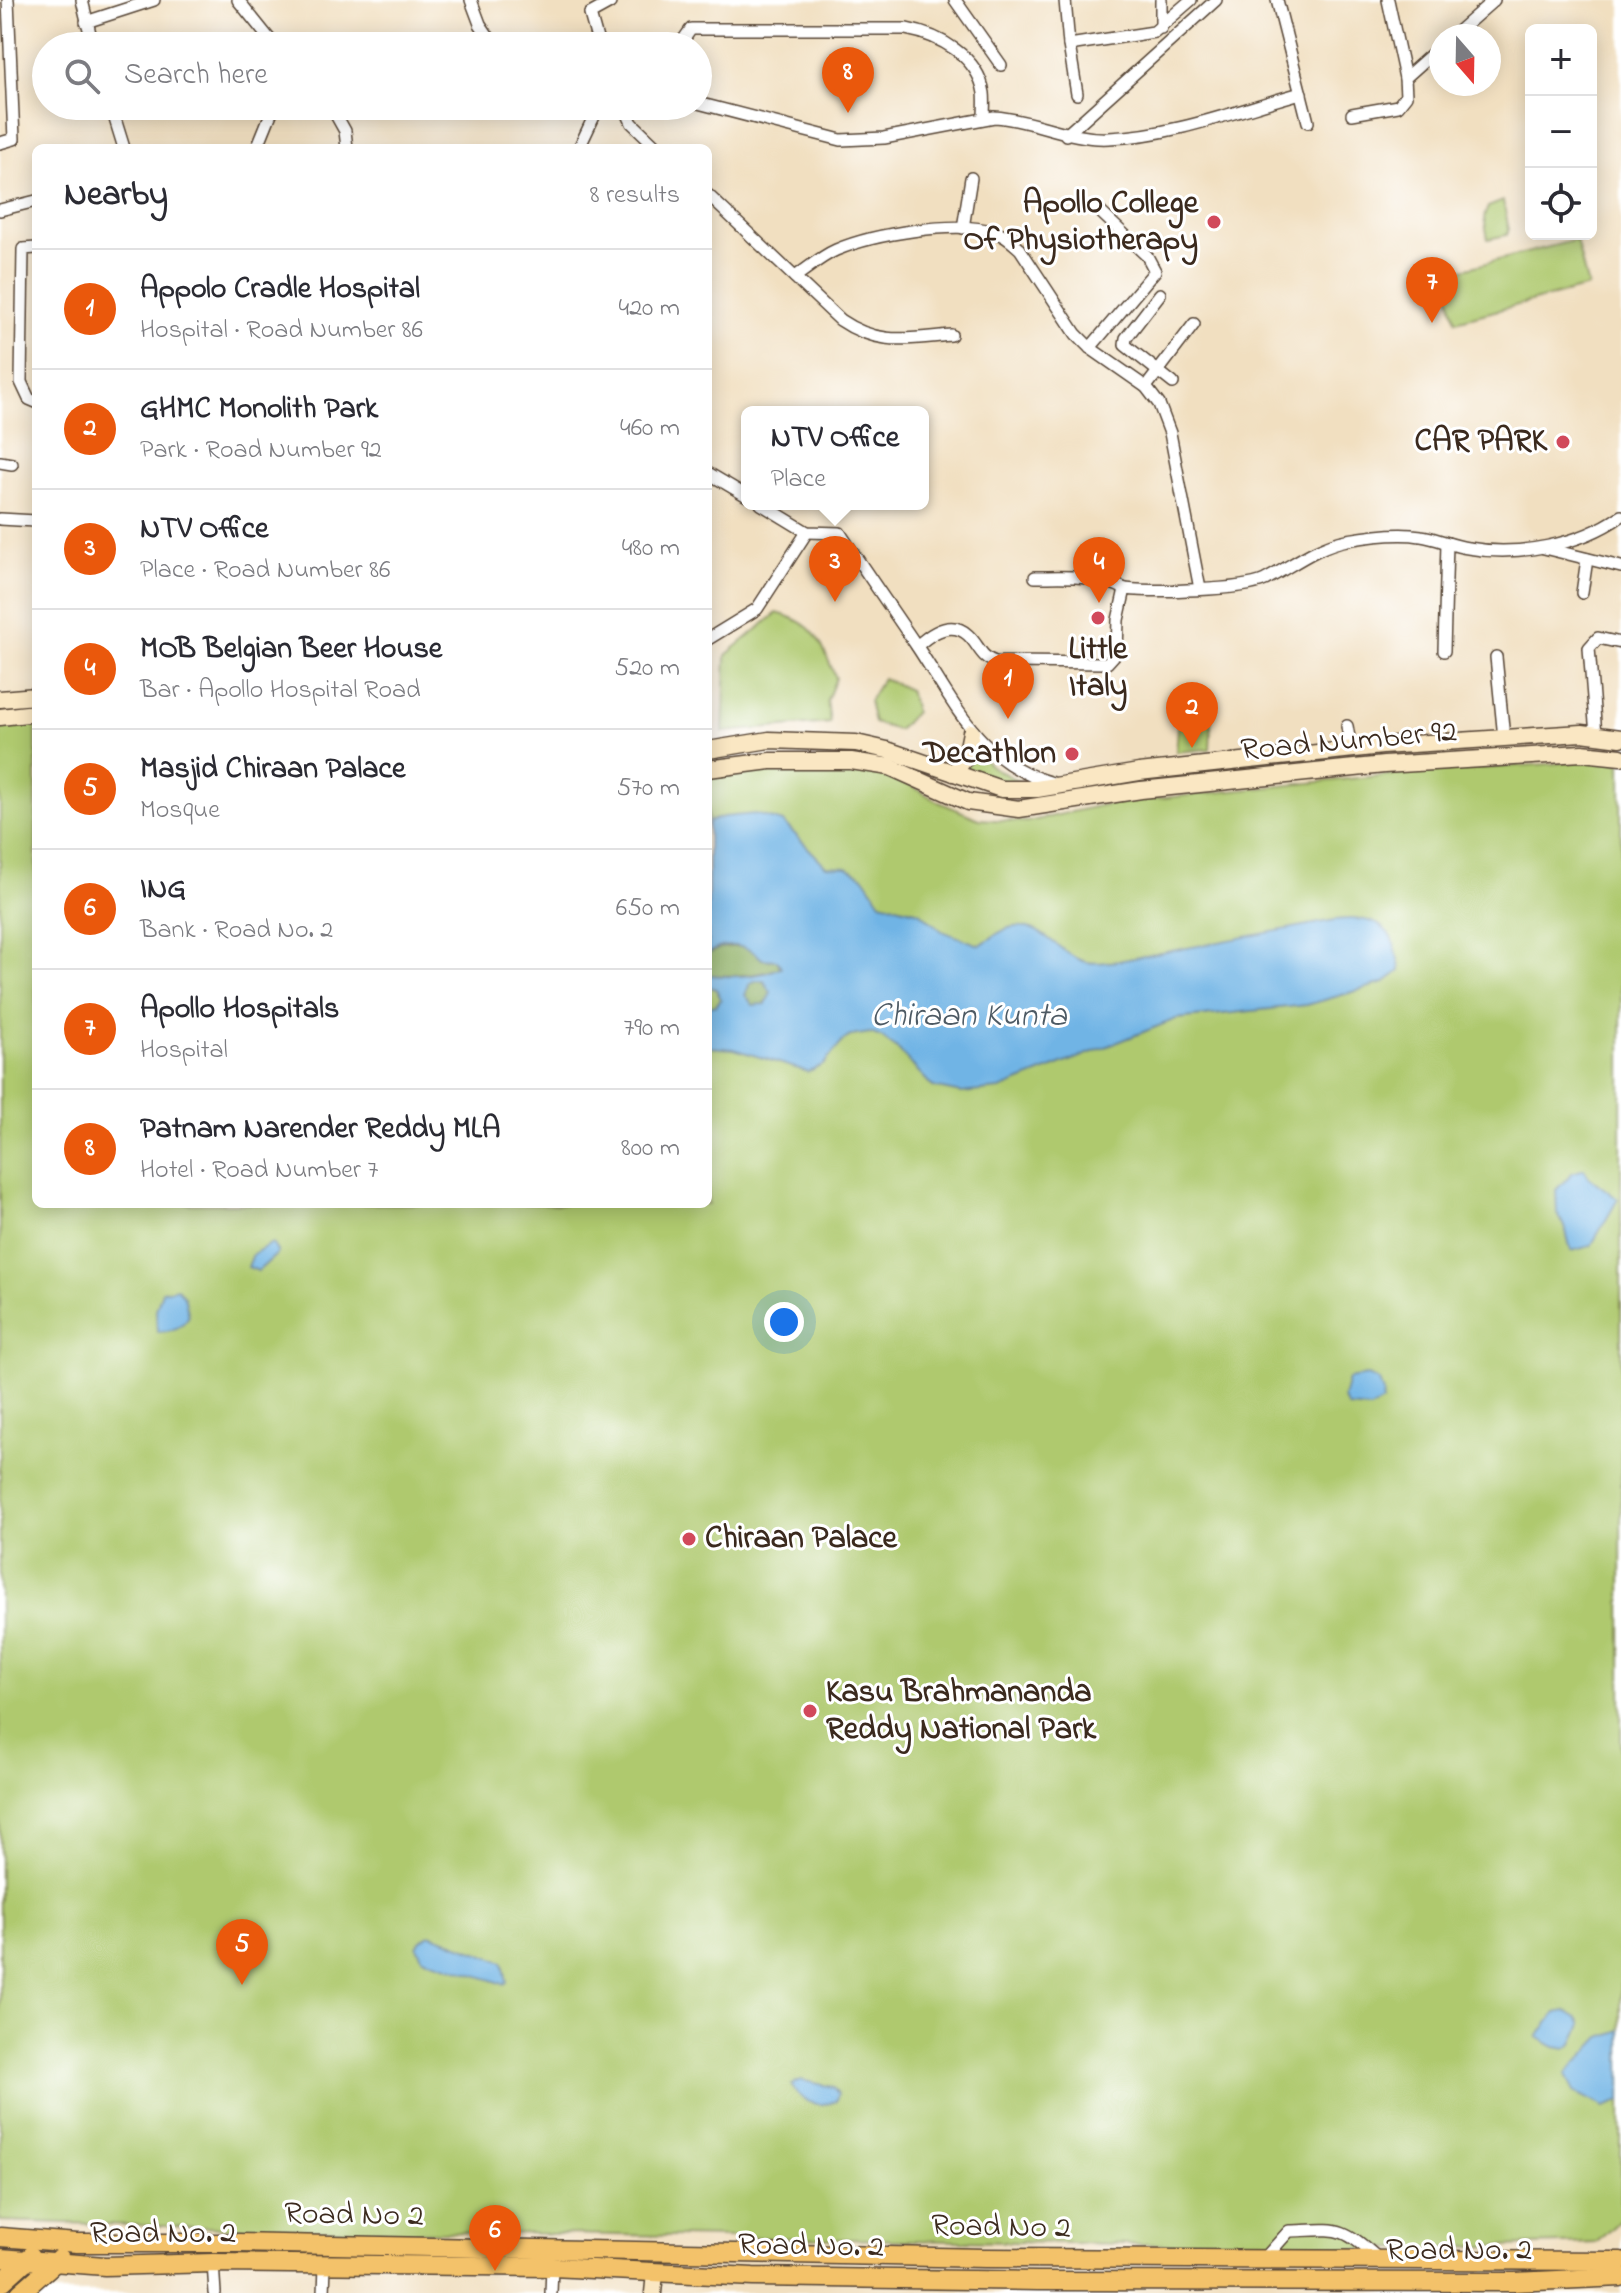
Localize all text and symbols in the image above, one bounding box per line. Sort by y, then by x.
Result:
north arrow [1429,24,1501,96]
map controls [1525,24,1597,240]
button: + [1525,24,1597,96]
search box [32,32,712,120]
pin: 8 [822,47,874,113]
icon: search [60,54,104,98]
text: Search here [124,54,268,98]
button: − [1525,96,1597,168]
button: locate [1525,168,1597,240]
text: Nearby [64,171,168,221]
text: 8 results [590,177,680,215]
place label: Apollo College Of Physiotherapy [963,181,1200,266]
marker: Apollo College Of Physiotherapy [1205,213,1223,231]
pin: 7 [1406,257,1458,323]
text: Appolo Cradle Hospital [140,268,420,312]
text: 1 [86,290,94,328]
text: 420 m [618,290,680,328]
text: Hospital · Road Number 86 [140,312,423,350]
text: GHMC Monolith Park [140,388,378,432]
popup [741,406,929,510]
text: 2 [84,410,96,448]
text: 460 m [620,410,680,448]
text: NTV Office [771,417,899,461]
place label: CAR PARK [1414,419,1548,466]
text: Park · Road Number 92 [140,432,382,470]
marker: CAR PARK [1554,433,1572,451]
text: Place [771,461,826,499]
text: NTV Office [140,508,269,552]
text: 3 [85,530,95,568]
text: 480 m [622,530,680,568]
pin: 3 [809,536,861,602]
pin: 4 [1073,537,1125,603]
text: Place · Road Number 86 [140,552,390,590]
marker: Little Italy [1089,609,1107,627]
place label: Little Italy [1069,627,1129,712]
text: MOB Belgian Beer House [140,628,442,672]
text: 4 [85,650,95,688]
text: 520 m [614,650,680,688]
pin: 1 [982,653,1034,719]
text: Bar · Apollo Hospital Road [140,672,421,710]
pin: 2 [1166,682,1218,748]
street label: Road Number 92 [1239,709,1459,775]
place label: Decathlon [921,731,1056,778]
marker: Decathlon [1063,745,1081,763]
text: Masjid Chiraan Palace [140,748,405,792]
text: 5 [83,770,97,808]
text: 570 m [617,770,680,808]
text: Mosque [140,792,220,830]
text: ING [140,868,186,912]
text: 6 [84,890,96,928]
text: 650 m [616,890,680,928]
text: Bank · Road No. 2 [140,912,333,950]
text: Apollo Hospitals [140,988,339,1032]
water label: Chiraan Kunta [871,992,1068,1042]
text: 7 [85,1010,95,1048]
text: 790 m [624,1010,680,1048]
text: Hospital [140,1032,228,1070]
text: Patnam Narender Reddy MLA [140,1108,500,1152]
text: 8 [85,1130,95,1168]
text: 800 m [621,1130,680,1168]
text: Hotel · Road Number 7 [140,1152,378,1190]
your location [764,1302,804,1342]
place label: Chiraan Palace [705,1516,899,1563]
marker: Chiraan Palace [680,1530,698,1548]
place label: Kasu Brahmananda Reddy National Park [826,1670,1097,1755]
marker: Kasu Brahmananda Reddy National Park [801,1702,819,1720]
pin: 5 [216,1919,268,1985]
street label: Road No 2 [284,2191,424,2241]
street label: Road No 2 [931,2203,1071,2253]
pin: 6 [469,2205,521,2271]
street label: Road No. 2 [90,2211,236,2258]
street label: Road No. 2 [737,2222,885,2272]
street label: Road No. 2 [1386,2228,1532,2275]

